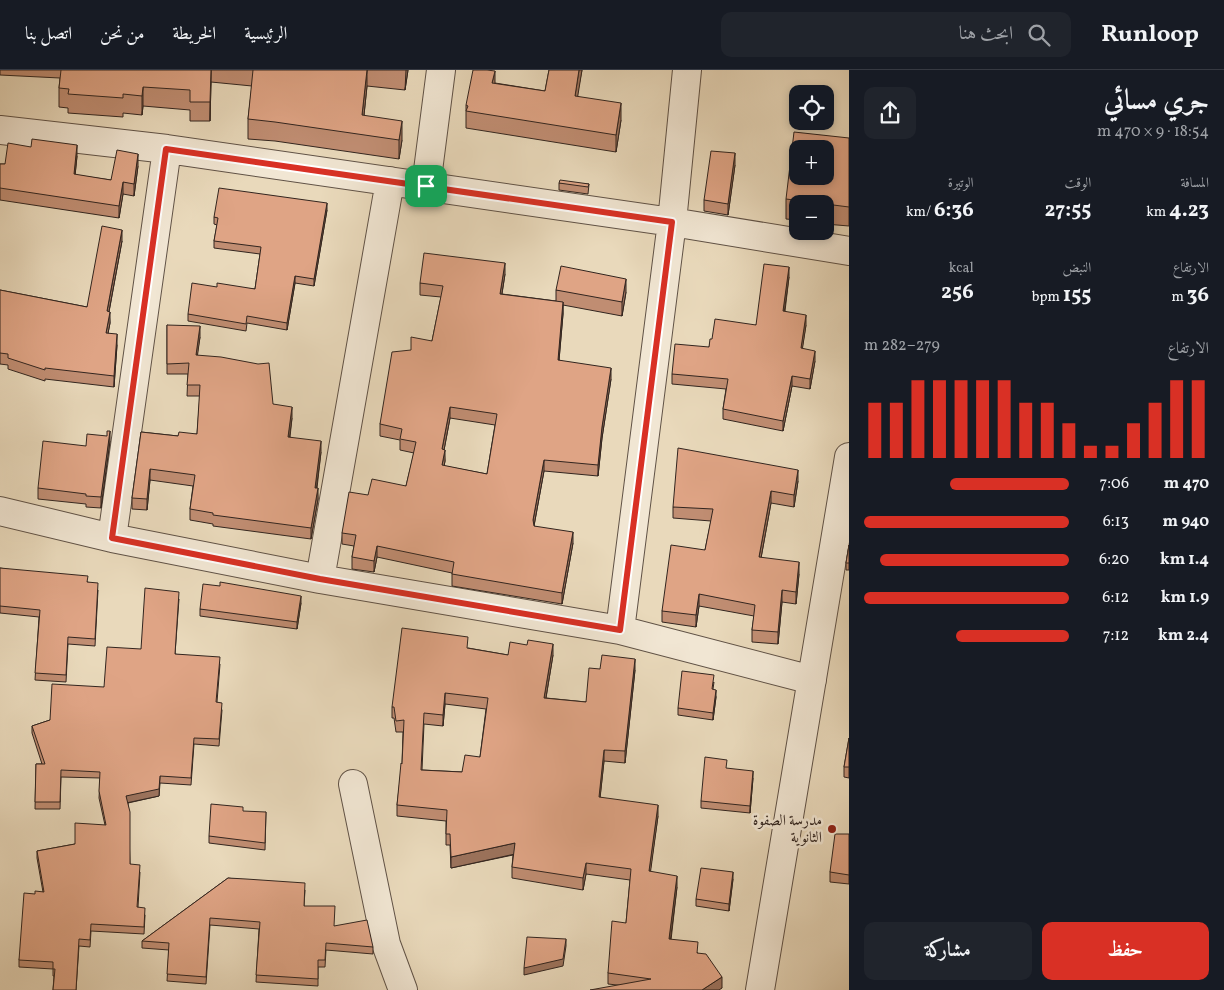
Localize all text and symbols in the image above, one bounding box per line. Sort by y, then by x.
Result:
search box [721,12,1071,57]
text: Runloop [1101,18,1199,52]
text: ابحث هنا [959,21,1013,47]
icon: search [1025,21,1053,49]
text: اتصل بنا [25,22,72,47]
text: من نحن [100,22,144,47]
text: الخريطة [172,22,216,47]
text: الرئيسية [244,22,287,47]
text: جري مسائي [1104,82,1209,121]
map controls [789,85,834,240]
button: locate [789,85,834,130]
button: share [864,87,916,139]
text: 18:54 · 9 × 470 m [1097,121,1209,143]
button: + [789,140,834,185]
pin [405,165,447,207]
icon: arrive [412,172,440,200]
text: الوتيرة [948,174,974,193]
text: الوقت [1065,174,1091,193]
text: المسافة [1180,174,1209,193]
button: − [789,195,834,240]
text: 6:36 [934,196,974,225]
text: 27:55 [1044,196,1091,225]
text: 4.23 [1169,196,1209,225]
text: /km [906,203,934,222]
text: km [1146,203,1169,222]
text: kcal [949,259,974,278]
text: النبض [1062,259,1091,278]
text: الارتفاع [1173,259,1209,278]
text: 256 [941,278,974,307]
text: 155 [1063,281,1091,310]
text: 36 [1187,281,1209,310]
text: bpm [1032,288,1063,307]
text: m [1172,288,1187,307]
text: 279–282 m [864,335,940,357]
text: الارتفاع [1167,338,1209,360]
text: 7:06 [1100,473,1129,495]
text: 470 m [1164,473,1209,495]
text: 6:13 [1103,511,1129,533]
text: 940 m [1163,511,1209,533]
text: 6:20 [1099,549,1129,571]
text: 1.4 km [1160,549,1209,571]
text: 6:12 [1102,587,1129,609]
text: 1.9 km [1161,587,1209,609]
text: 7:12 [1103,625,1129,647]
text: 2.4 km [1158,625,1209,647]
place label: مدرسة الصفوة الثانوية [753,811,822,849]
marker: مدرسة الصفوة الثانوية [826,823,838,835]
button: مشاركة [864,922,1032,980]
button: حفظ [1042,922,1209,980]

